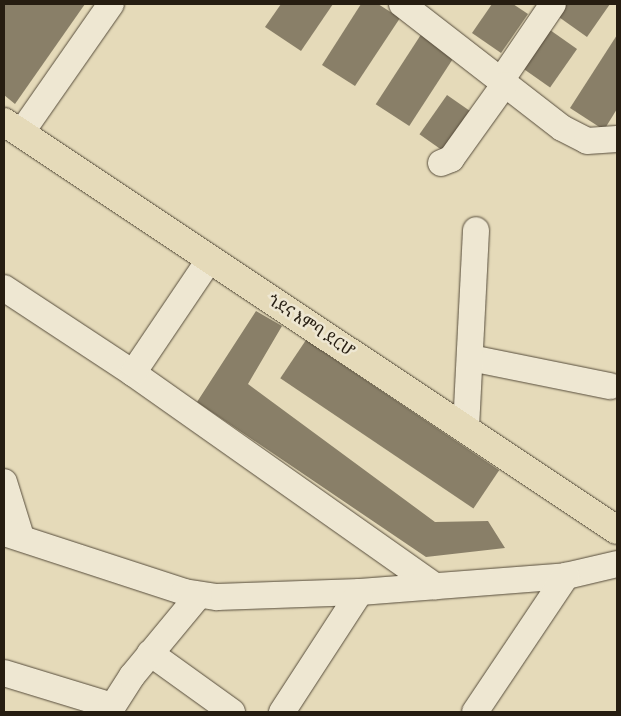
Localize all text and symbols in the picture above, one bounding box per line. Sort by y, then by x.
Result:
street label: ጎደና እምባ ደርሆ [264,291,358,361]

